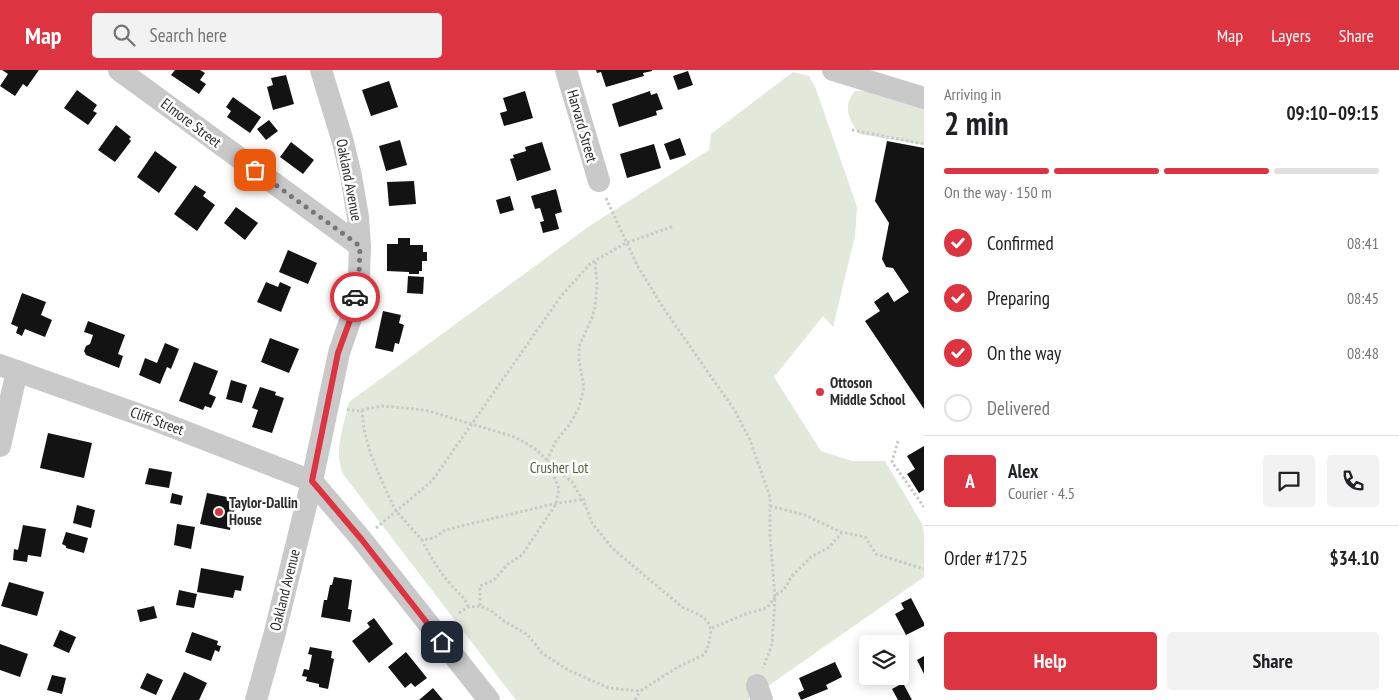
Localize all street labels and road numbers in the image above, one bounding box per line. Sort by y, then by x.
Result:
street label: Harvard Street [563,87,602,164]
street label: Elmore Street [157,94,225,151]
street label: Oakland Avenue [332,137,367,223]
street label: Cliff Street [128,402,187,439]
street label: Oakland Avenue [265,547,304,633]

